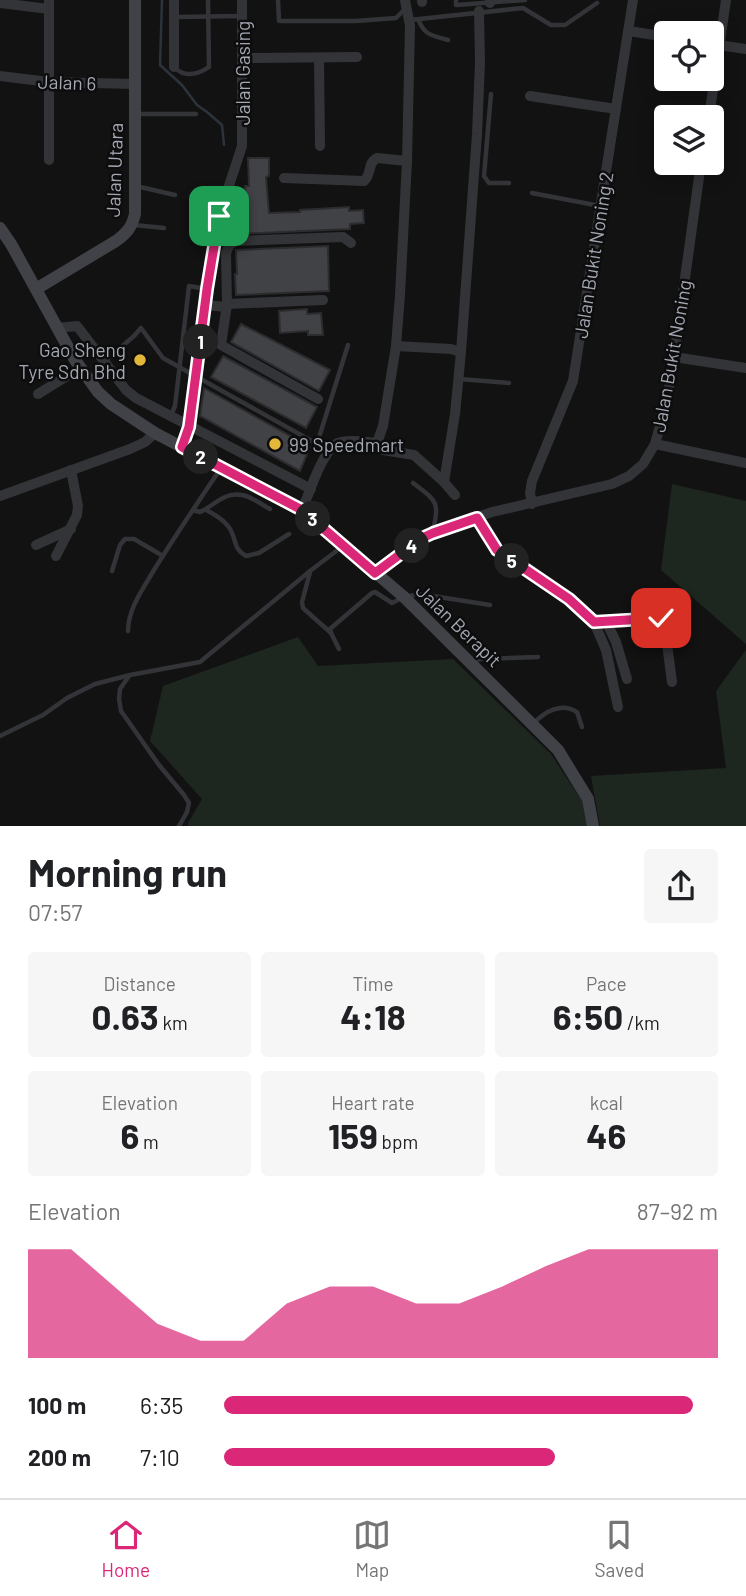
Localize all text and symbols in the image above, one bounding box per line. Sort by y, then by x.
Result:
street label: Jalan Gasing [231,21,254,125]
map controls [654,21,724,175]
button: locate [654,21,724,91]
street label: Jalan 6 [37,69,97,95]
button: layers [654,105,724,175]
street label: Jalan Utara [101,122,127,218]
street label: Jalan Bukit Noning 2 [568,170,618,340]
pin [189,186,249,246]
icon: arrive [200,197,238,235]
street label: Jalan Bukit Noning [646,278,696,434]
pin: 1 [184,324,218,360]
text: 1 [197,330,204,353]
place label: Gao Sheng Tyre Sdn Bhd [18,338,126,383]
marker: Gao Sheng Tyre Sdn Bhd [132,352,148,368]
place label: 99 Speedmart [289,433,404,456]
marker: 99 Speedmart [267,436,283,452]
pin: 2 [184,440,218,475]
text: 2 [195,445,206,468]
pin: 3 [296,502,330,536]
text: 3 [307,507,318,530]
pin: 4 [394,528,430,564]
text: 4 [406,534,417,557]
pin: 5 [494,544,530,578]
text: 5 [506,549,517,572]
street label: Jalan Berapit [412,579,506,671]
pin [631,588,691,648]
icon: check [642,599,680,637]
text: Morning run [28,849,227,895]
button: share [644,849,718,923]
text: 07:57 [28,898,82,926]
text: Distance [103,972,176,995]
text: Time [352,972,394,995]
text: Pace [586,972,627,995]
text: 0.63 [92,995,159,1037]
text: 4:18 [340,995,406,1037]
text: 6:50 [553,995,623,1037]
text: km [159,1011,188,1034]
text: /km [623,1011,660,1034]
text: Elevation [101,1091,178,1114]
text: Heart rate [331,1091,415,1114]
text: kcal [590,1091,623,1114]
text: 6 [121,1114,139,1156]
text: 159 [328,1114,378,1156]
text: 46 [586,1114,626,1156]
text: m [139,1130,159,1153]
text: bpm [378,1130,418,1153]
text: Elevation [28,1197,121,1225]
text: 87–92 m [637,1197,718,1225]
text: 100 m [28,1391,86,1419]
text: 6:35 [140,1391,183,1419]
text: 200 m [28,1443,91,1471]
text: 7:10 [140,1443,180,1471]
tab: Home [102,1516,150,1581]
tab: Map [353,1516,391,1581]
tab: Saved [595,1516,644,1581]

